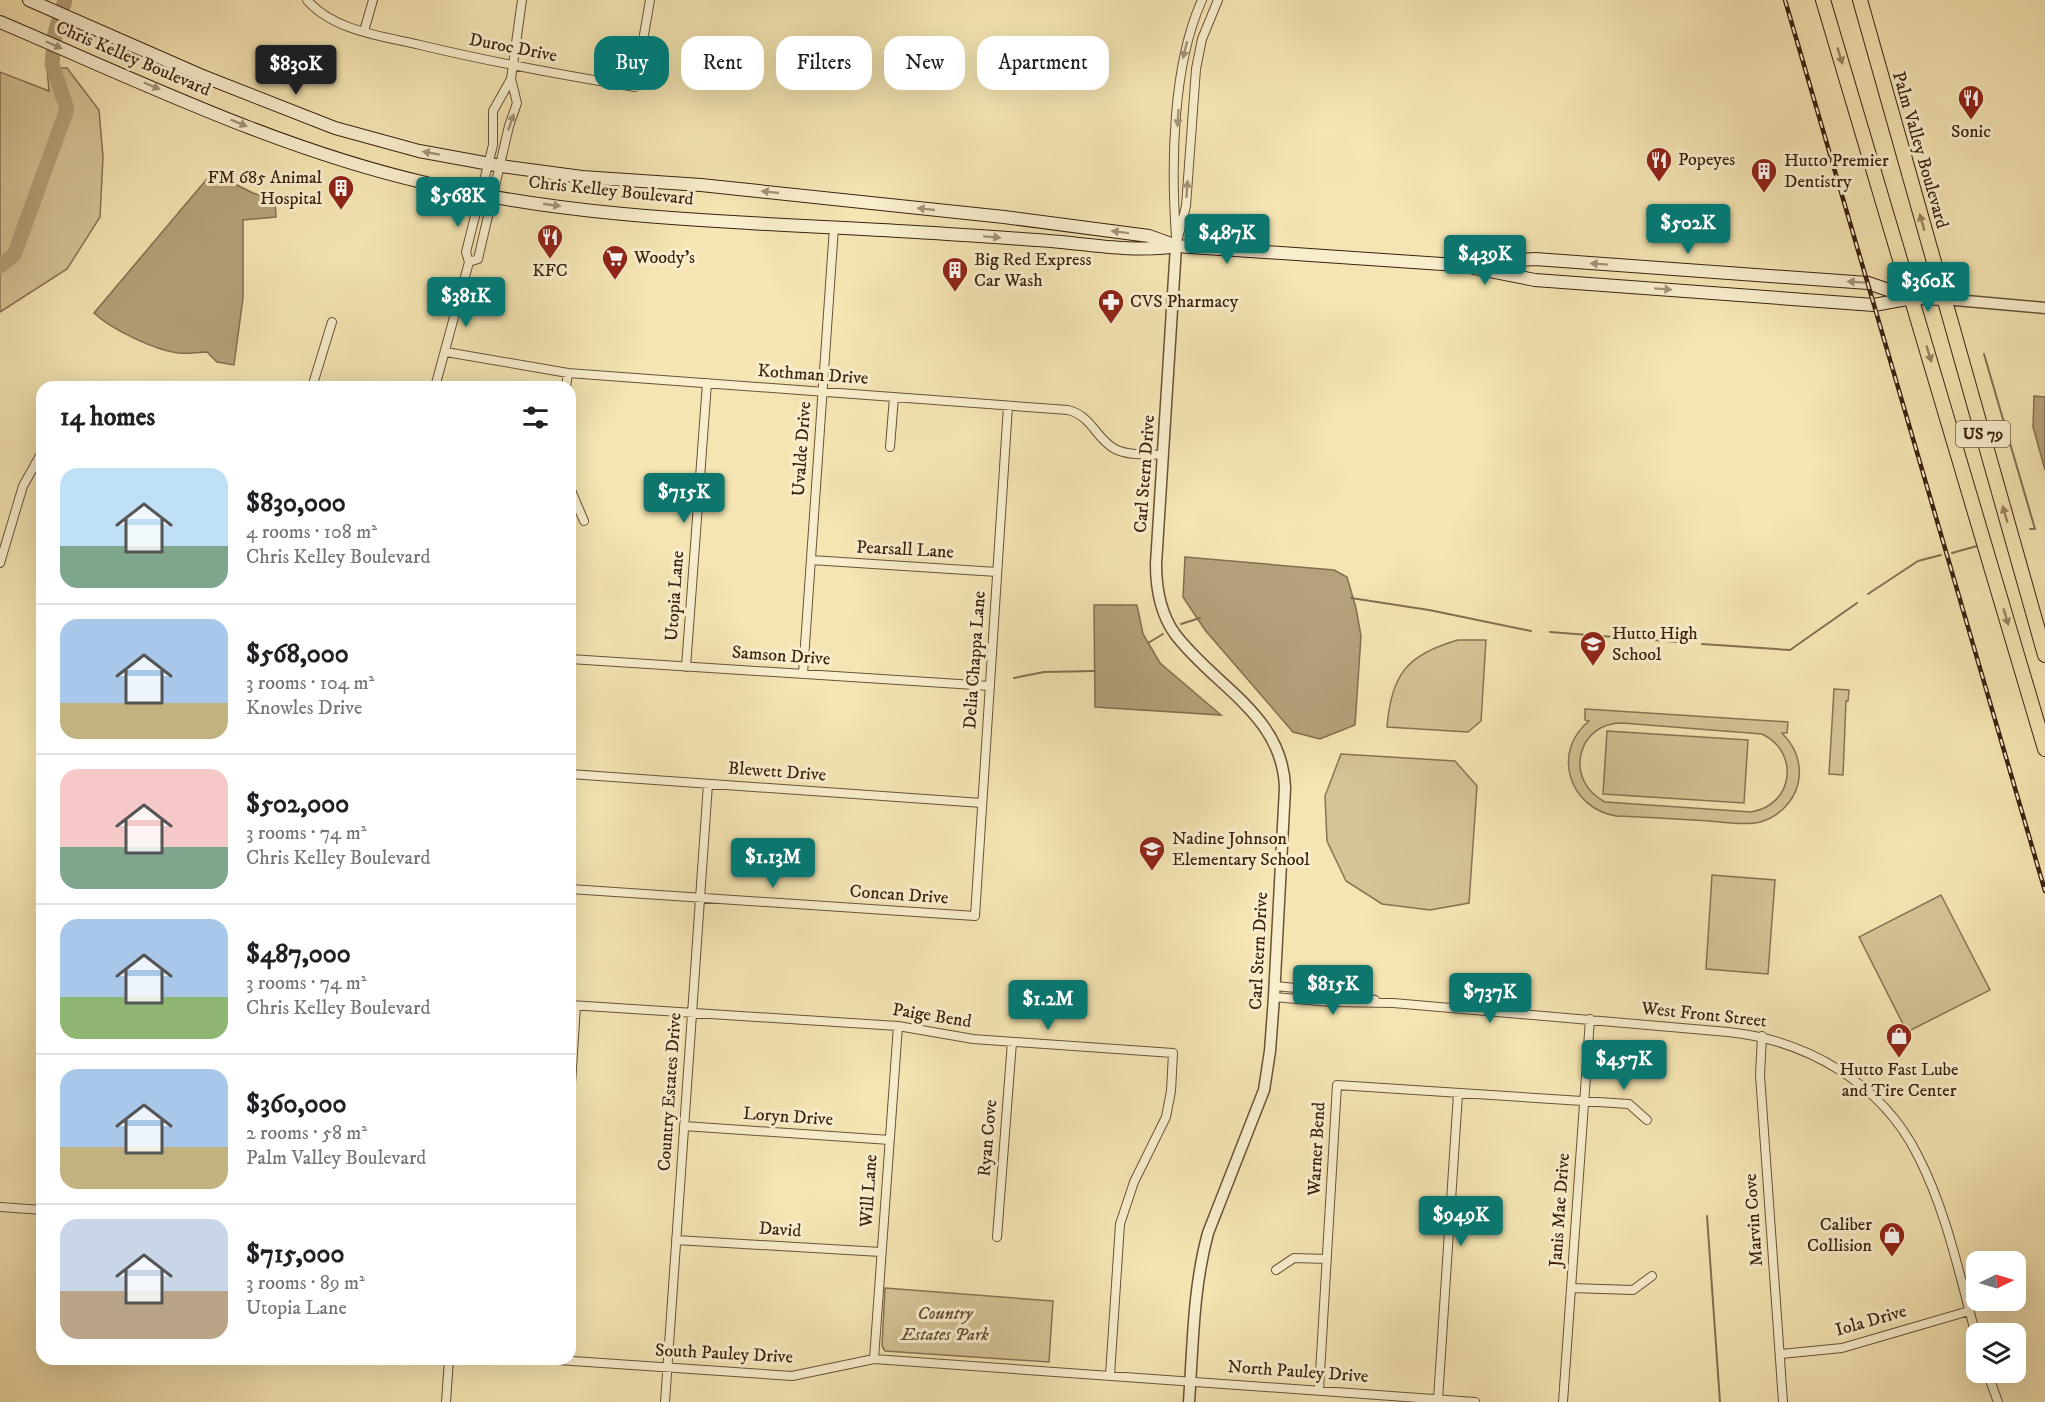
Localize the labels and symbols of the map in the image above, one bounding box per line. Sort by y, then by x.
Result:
street label: Chris Kelley Boulevard [52,16,214,102]
street label: Duroc Drive [467,29,559,67]
one-way arrow [45,41,63,50]
one-way arrow [1179,41,1189,59]
pin: $830K [254,45,338,96]
one-way arrow [1836,47,1845,65]
street label: Palm Valley Boulevard [1887,69,1953,231]
one-way arrow [143,81,161,91]
restaurant icon: Sonic [1956,83,1986,121]
one-way arrow [1173,109,1182,128]
one-way arrow [507,113,517,131]
one-way arrow [231,118,249,128]
place label: Sonic [1951,121,1991,143]
restaurant icon: Popeyes [1644,145,1674,183]
one-way arrow [421,148,440,157]
place label: Popeyes [1678,149,1735,171]
place label: Hutto Premier Dentistry [1784,150,1889,193]
building icon: Hutto Premier Dentistry [1749,156,1779,194]
place label: FM 685 Animal Hospital [207,167,323,210]
street label: Chris Kelley Boulevard [527,171,695,211]
building icon: FM 685 Animal Hospital [326,173,356,211]
pin: $568K [416,177,500,228]
one-way arrow [1183,179,1192,198]
one-way arrow [761,187,780,197]
one-way arrow [543,200,562,209]
one-way arrow [917,204,936,214]
pin: $502K [1646,204,1730,255]
one-way arrow [1917,213,1926,231]
pin: $487K [1185,214,1269,265]
restaurant icon: KFC [535,222,565,260]
one-way arrow [1110,227,1129,237]
one-way arrow [982,232,1001,241]
pin: $439K [1443,235,1527,286]
supermarket icon: Woody's [600,243,630,281]
place label: Woody's [633,247,695,269]
place label: Big Red Express Car Wash [974,249,1091,292]
building icon: Big Red Express Car Wash [940,255,970,293]
one-way arrow [1589,259,1608,269]
place label: KFC [532,260,568,282]
pin: $360K [1886,262,1970,313]
pin: $381K [424,277,508,328]
one-way arrow [1847,277,1866,287]
one-way arrow [1654,285,1673,294]
pharmacy icon: CVS Pharmacy [1096,287,1126,325]
place label: CVS Pharmacy [1130,291,1239,313]
one-way arrow [1925,345,1934,363]
street label: Kothman Drive [757,360,869,390]
street label: Uvalde Drive [788,401,816,497]
street label: Carl Stern Drive [1130,414,1160,534]
road number: US 79 [1956,421,2010,447]
pin: $715K [642,473,726,524]
one-way arrow [2000,505,2009,523]
street label: Pearsall Lane [856,536,954,564]
street label: Utopia Lane [661,550,689,642]
street label: Delia Chappa Lane [959,590,991,730]
one-way arrow [2002,608,2012,626]
place label: Hutto High School [1612,623,1698,666]
school or university icon: Hutto High School [1578,629,1608,667]
street label: Samson Drive [731,642,831,670]
street label: Blewett Drive [727,758,827,786]
place label: Nadine Johnson Elementary School [1172,828,1310,871]
school or university icon: Nadine Johnson Elementary School [1137,834,1167,872]
pin: $1.13M [724,838,822,889]
street label: Concan Drive [849,881,949,909]
street label: Carl Stern Drive [1245,891,1273,1011]
pin: $815K [1291,965,1375,1016]
pin: $737K [1448,973,1532,1024]
pin: $1.2M [1006,980,1090,1031]
street label: West Front Street [1639,997,1768,1033]
street label: Paige Bend [891,999,973,1033]
street label: Country Estates Drive [653,1012,687,1172]
shop icon: Hutto Fast Lube and Tire Center [1884,1021,1914,1059]
pin: $457K [1582,1040,1666,1091]
place label: Hutto Fast Lube and Tire Center [1840,1059,1959,1102]
street label: Ryan Cove [974,1099,1002,1177]
street label: Warner Bend [1303,1101,1330,1198]
street label: Loryn Drive [742,1103,834,1131]
street label: Janis Mae Drive [1545,1152,1575,1270]
street label: Will Lane [855,1154,883,1229]
street label: Marvin Cove [1740,1173,1768,1267]
pin: $949K [1419,1196,1503,1247]
place label: Caliber Collision [1807,1214,1873,1257]
street label: David [758,1218,802,1242]
shop icon: Caliber Collision [1877,1220,1907,1258]
north arrow [1966,1251,2026,1311]
street label: Iola Drive [1833,1300,1909,1342]
park label: Country Estates Park [900,1303,989,1346]
street label: South Pauley Drive [655,1339,793,1369]
street label: North Pauley Drive [1227,1356,1369,1388]

